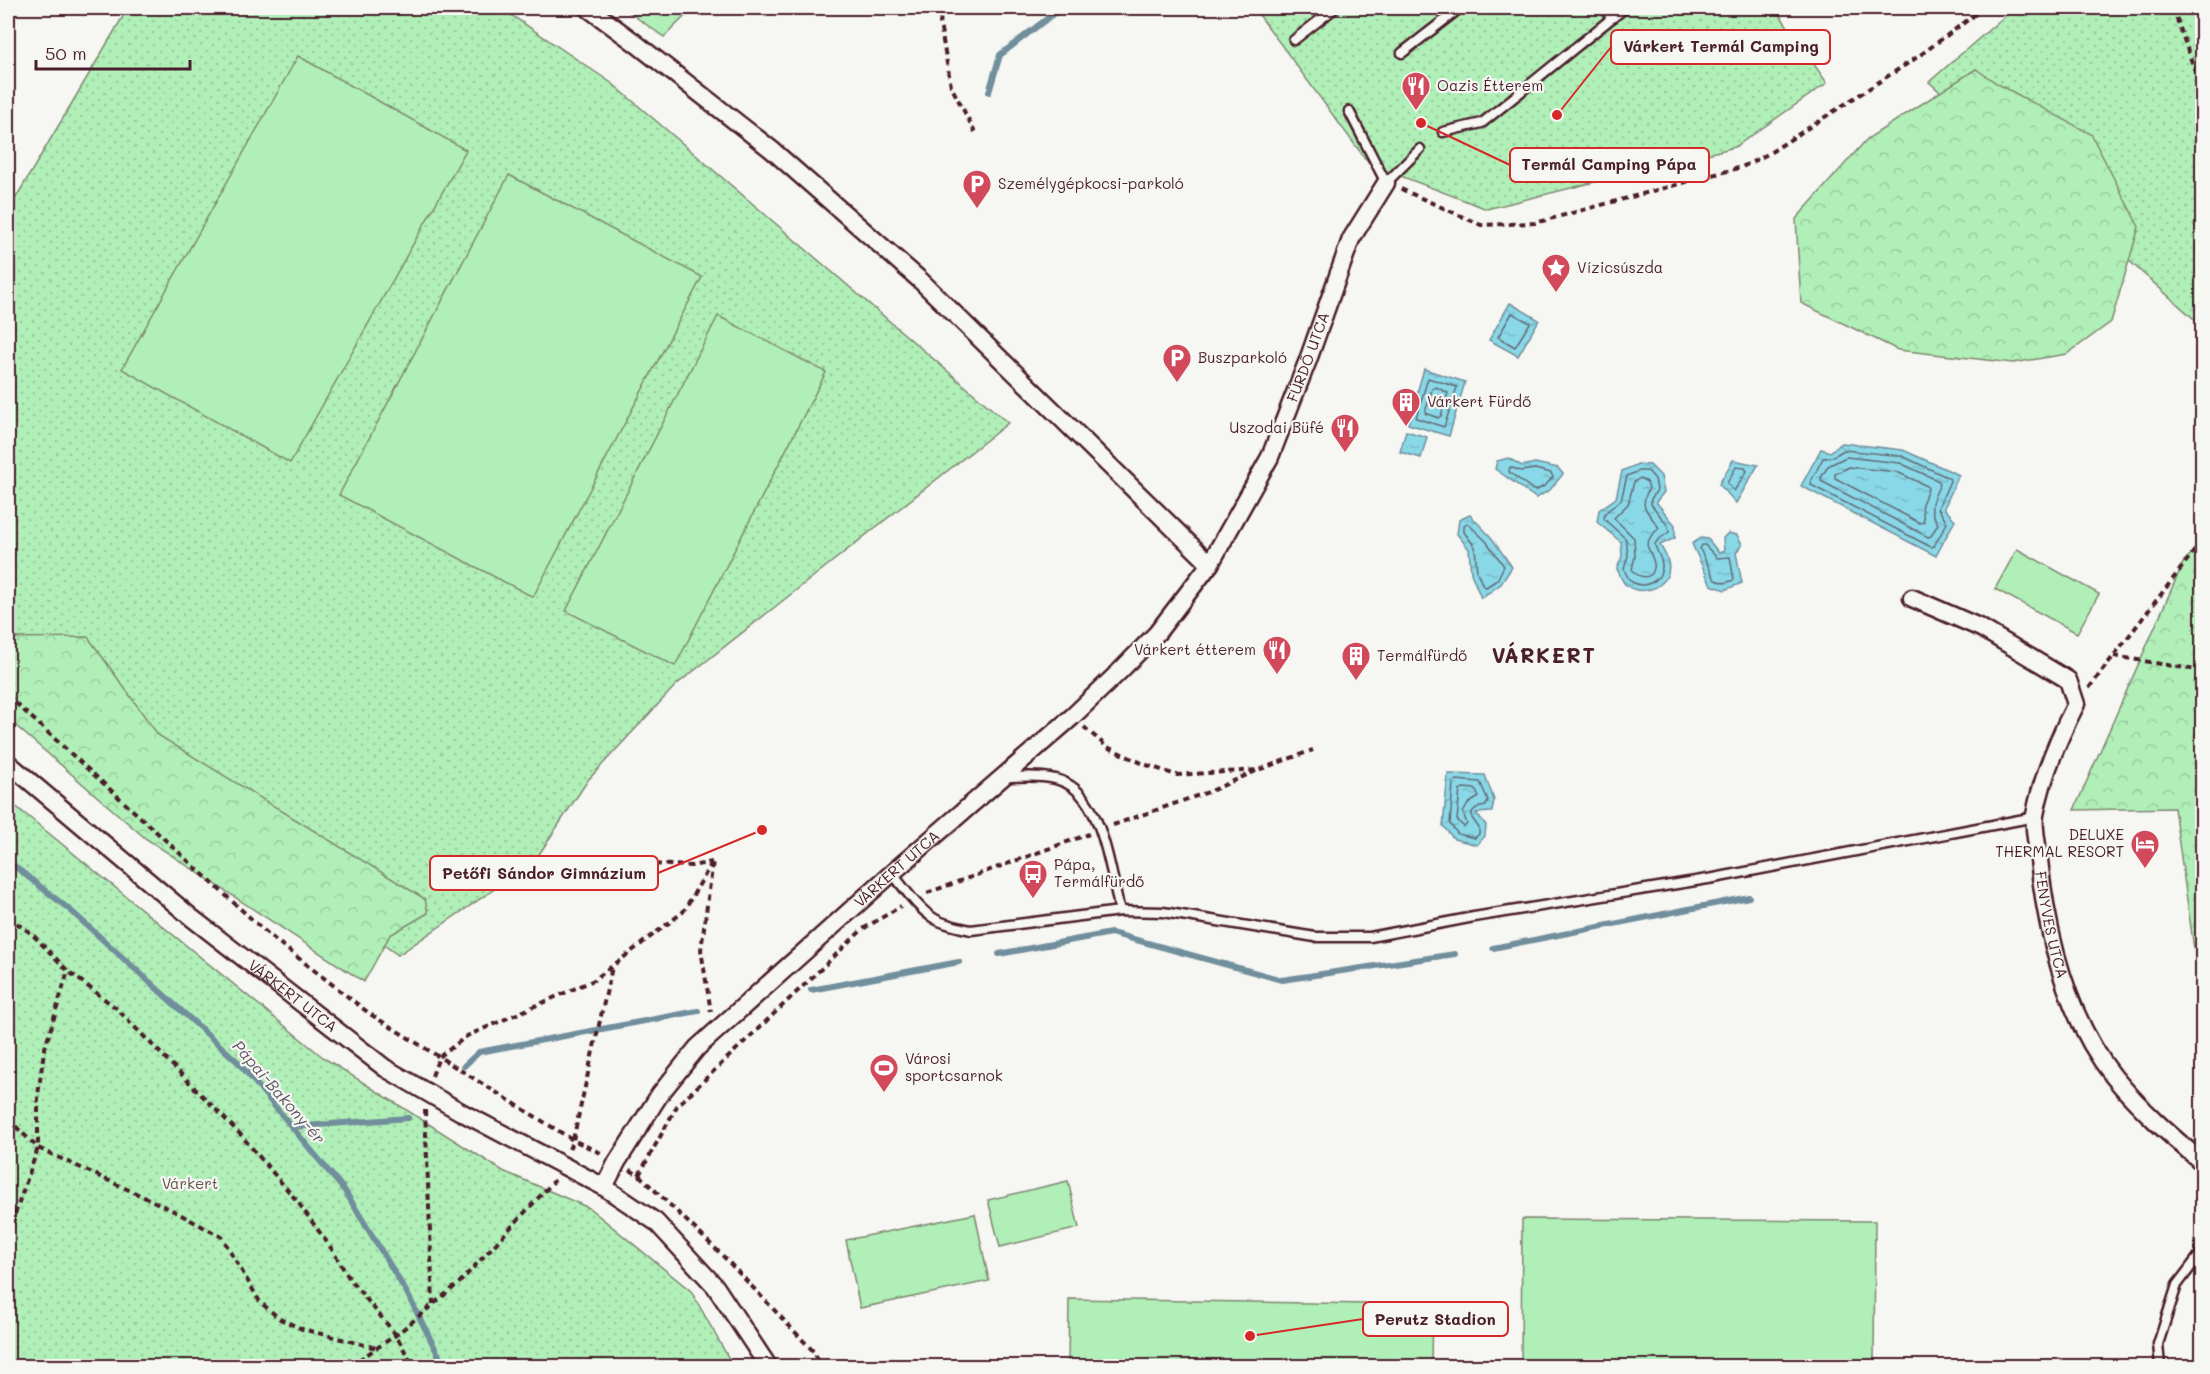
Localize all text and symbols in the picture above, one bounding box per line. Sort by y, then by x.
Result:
callout: Várkert Termál Camping [1611,30,1830,64]
scale bar [36,33,190,71]
text: Várkert Termál Camping [1623,35,1819,56]
text: 50 m [45,41,87,65]
restaurant icon: Oazis Étterem [1400,70,1432,112]
place label: Oazis Étterem [1437,75,1543,95]
callout: Termál Camping Pápa [1510,148,1709,182]
text: Termál Camping Pápa [1522,153,1697,174]
parking icon: Személygépkocsi-parkoló [961,168,993,210]
place label: Személygépkocsi-parkoló [998,173,1184,193]
place icon: Vízicsúszda [1540,252,1572,294]
place label: Vízicsúszda [1577,257,1663,277]
street label: FÜRDŐ UTCA [1282,309,1333,405]
parking icon: Buszparkoló [1161,342,1193,384]
place label: Buszparkoló [1198,347,1287,367]
building icon: Várkert Fürdő [1390,386,1422,428]
place label: Várkert Fürdő [1427,391,1531,411]
restaurant icon: Uszodai Büfé [1329,412,1361,454]
place label: Uszodai Büfé [1229,417,1324,437]
restaurant icon: Várkert étterem [1261,634,1293,676]
place label: Várkert étterem [1134,639,1256,659]
building icon: Termálfürdő [1340,640,1372,682]
district label: VÁRKERT [1492,641,1596,668]
place label: Termálfürdő [1377,645,1467,665]
place label: DELUXE THERMAL RESORT [1995,824,2124,861]
street label: VÁRKERT UTCA [849,825,943,911]
hotel icon: DELUXE THERMAL RESORT [2129,828,2161,870]
place label: Pápa, Termálfürdő [1054,854,1144,891]
callout: Petőfi Sándor Gimnázium [430,856,658,890]
bus stop icon: Pápa, Termálfürdő [1017,858,1049,900]
text: Petőfi Sándor Gimnázium [442,862,646,883]
street label: FENYVES UTCA [2031,870,2073,981]
street label: VÁRKERT UTCA [245,955,342,1036]
water label: Pápai-Bakony-ér [228,1035,330,1148]
place label: Városi sportcsarnok [905,1048,1003,1085]
sports icon: Városi sportcsarnok [868,1052,900,1094]
park label: Várkert [162,1173,218,1193]
callout: Perutz Stadion [1363,1302,1508,1336]
text: Perutz Stadion [1374,1308,1496,1329]

